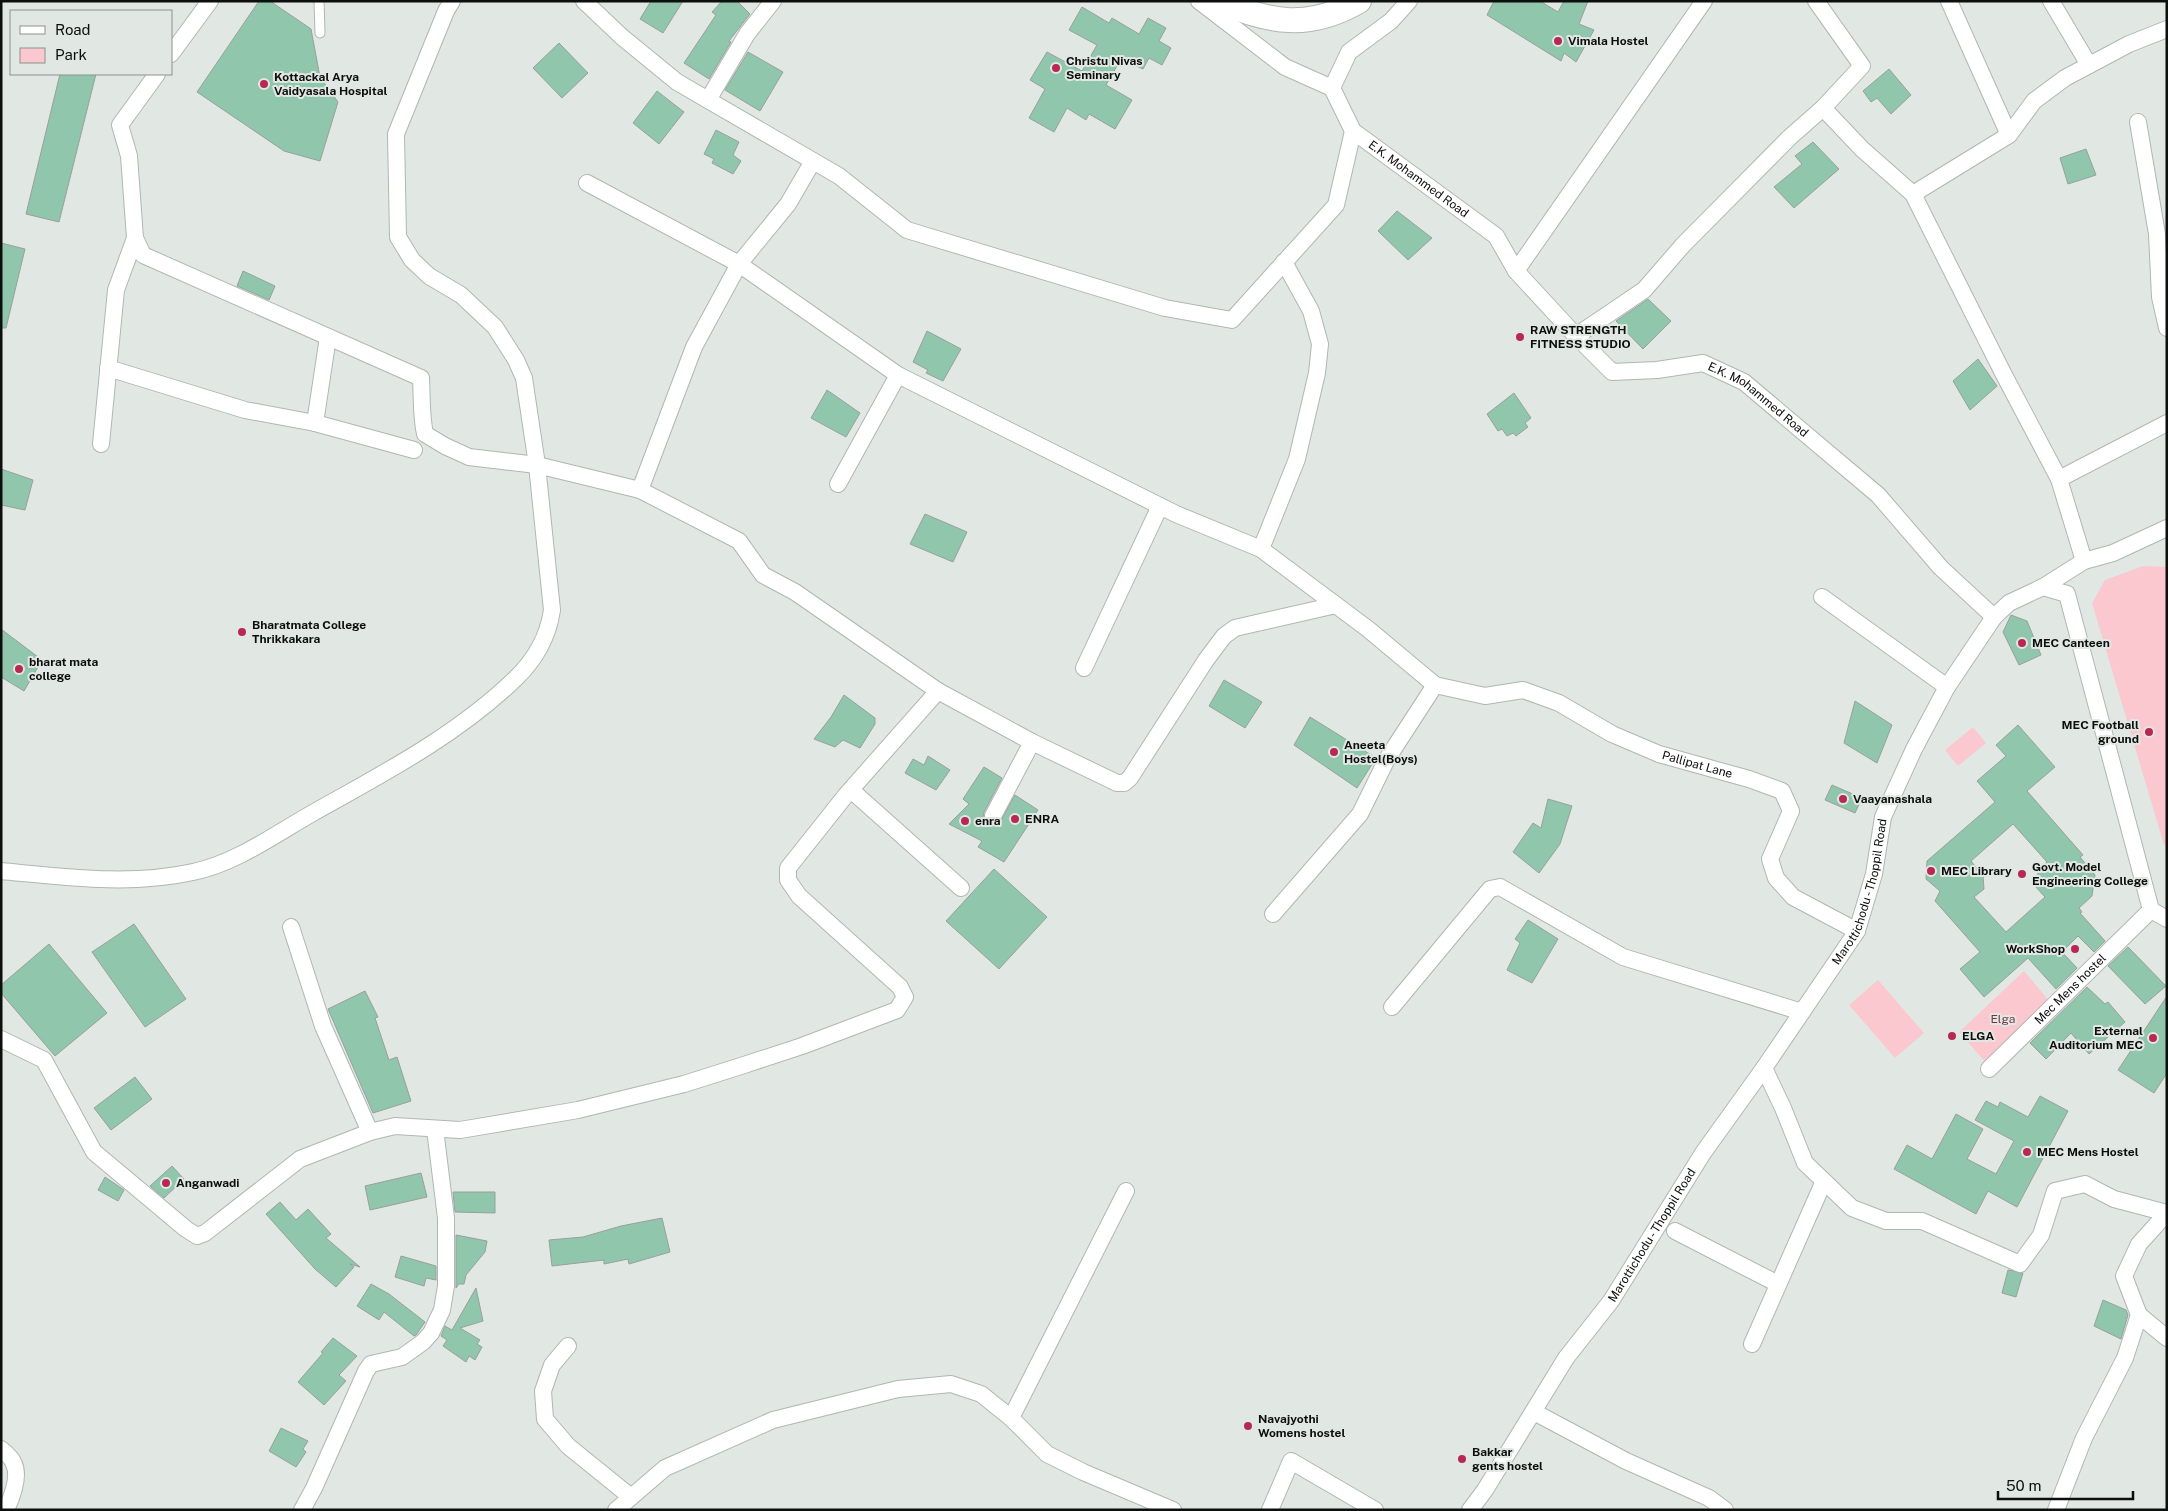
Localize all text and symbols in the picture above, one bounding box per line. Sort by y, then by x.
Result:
legend [10,10,172,75]
text: Road [55,21,91,38]
place label: Vimala Hostel [1568,34,1649,48]
marker: Vimala Hostel [1552,35,1564,47]
text: Park [55,46,87,63]
place label: Christu Nivas Seminary [1066,54,1143,82]
marker: Christu Nivas Seminary [1050,62,1062,74]
place label: Kottackal Arya Vaidyasala Hospital [274,70,387,98]
marker: Kottackal Arya Vaidyasala Hospital [258,78,270,90]
street label: E.K. Mohammed Road [1366,138,1471,220]
place label: RAW STRENGTH FITNESS STUDIO [1530,323,1631,351]
marker: RAW STRENGTH FITNESS STUDIO [1514,331,1526,343]
street label: E.K. Mohammed Road [1706,359,1811,440]
place label: Bharatmata College Thrikkakara [252,618,366,646]
marker: Bharatmata College Thrikkakara [236,626,248,638]
place label: MEC Canteen [2032,636,2110,650]
marker: MEC Canteen [2016,637,2028,649]
place label: bharat mata college [29,655,99,683]
marker: bharat mata college [13,663,25,675]
place label: MEC Football ground [2062,718,2139,746]
marker: MEC Football ground [2143,726,2155,738]
place label: Aneeta Hostel(Boys) [1344,738,1418,766]
marker: Aneeta Hostel(Boys) [1328,746,1340,758]
street label: Pallipat Lane [1661,748,1734,781]
place label: Vaayanashala [1853,792,1932,806]
marker: Vaayanashala [1837,793,1849,805]
place label: ENRA [1025,812,1059,826]
marker: ENRA [1009,813,1021,825]
place label: enra [975,814,1001,828]
marker: enra [959,815,971,827]
street label: Marottichodu - Thoppil Road [1829,818,1890,967]
place label: Govt. Model Engineering College [2032,860,2148,888]
place label: MEC Library [1941,864,2012,878]
marker: MEC Library [1925,865,1937,877]
marker: Govt. Model Engineering College [2016,868,2028,880]
place label: WorkShop [2006,942,2065,956]
marker: WorkShop [2069,943,2081,955]
street label: Mec Mens hostel [2032,951,2109,1027]
park label: Elga [1991,1012,2016,1026]
place label: External Auditorium MEC [2049,1024,2143,1052]
place label: ELGA [1962,1029,1995,1043]
marker: ELGA [1946,1030,1958,1042]
marker: External Auditorium MEC [2147,1032,2159,1044]
place label: MEC Mens Hostel [2037,1145,2139,1159]
marker: MEC Mens Hostel [2021,1146,2033,1158]
street label: Marottichodu - Thoppil Road [1605,1166,1699,1305]
place label: Anganwadi [176,1176,239,1190]
marker: Anganwadi [160,1177,172,1189]
place label: Navajyothi Womens hostel [1258,1412,1346,1440]
marker: Navajyothi Womens hostel [1242,1420,1254,1432]
place label: Bakkar gents hostel [1472,1445,1543,1473]
marker: Bakkar gents hostel [1456,1453,1468,1465]
scale bar [1998,1468,2133,1500]
text: 50 m [2006,1477,2041,1494]

